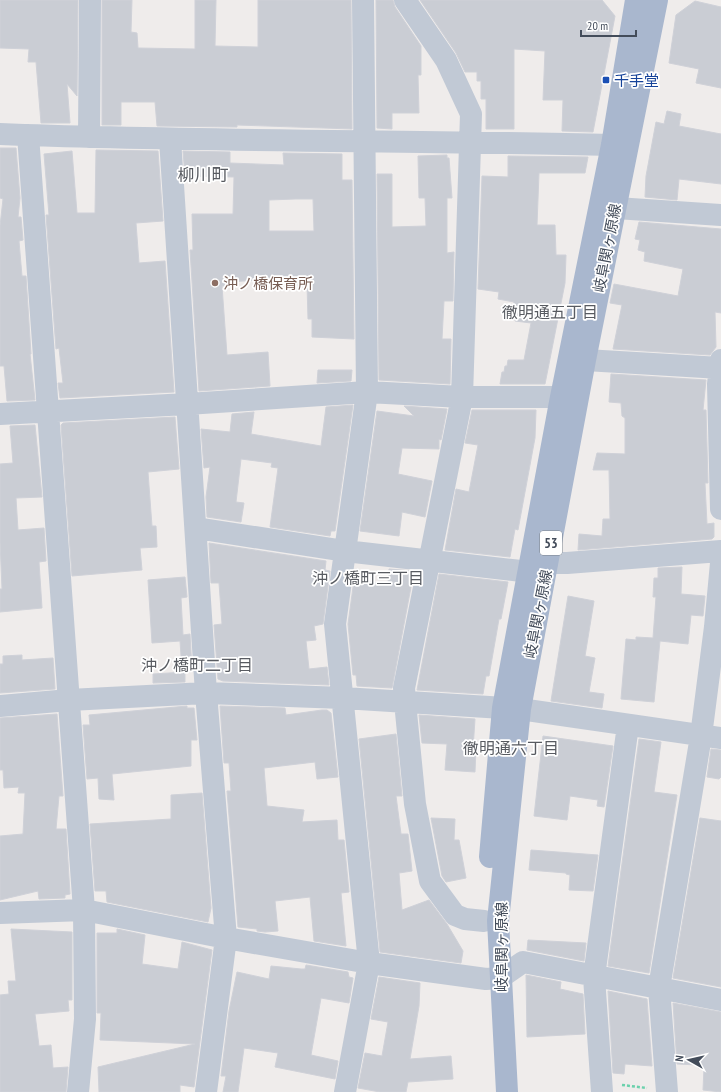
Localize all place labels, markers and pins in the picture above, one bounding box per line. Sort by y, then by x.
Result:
place label: 千手堂 [614,71,659,90]
marker: 千手堂 [601,75,611,85]
place label: 沖ノ橋保育所 [223,274,313,293]
marker: 沖ノ橋保育所 [210,278,220,288]

